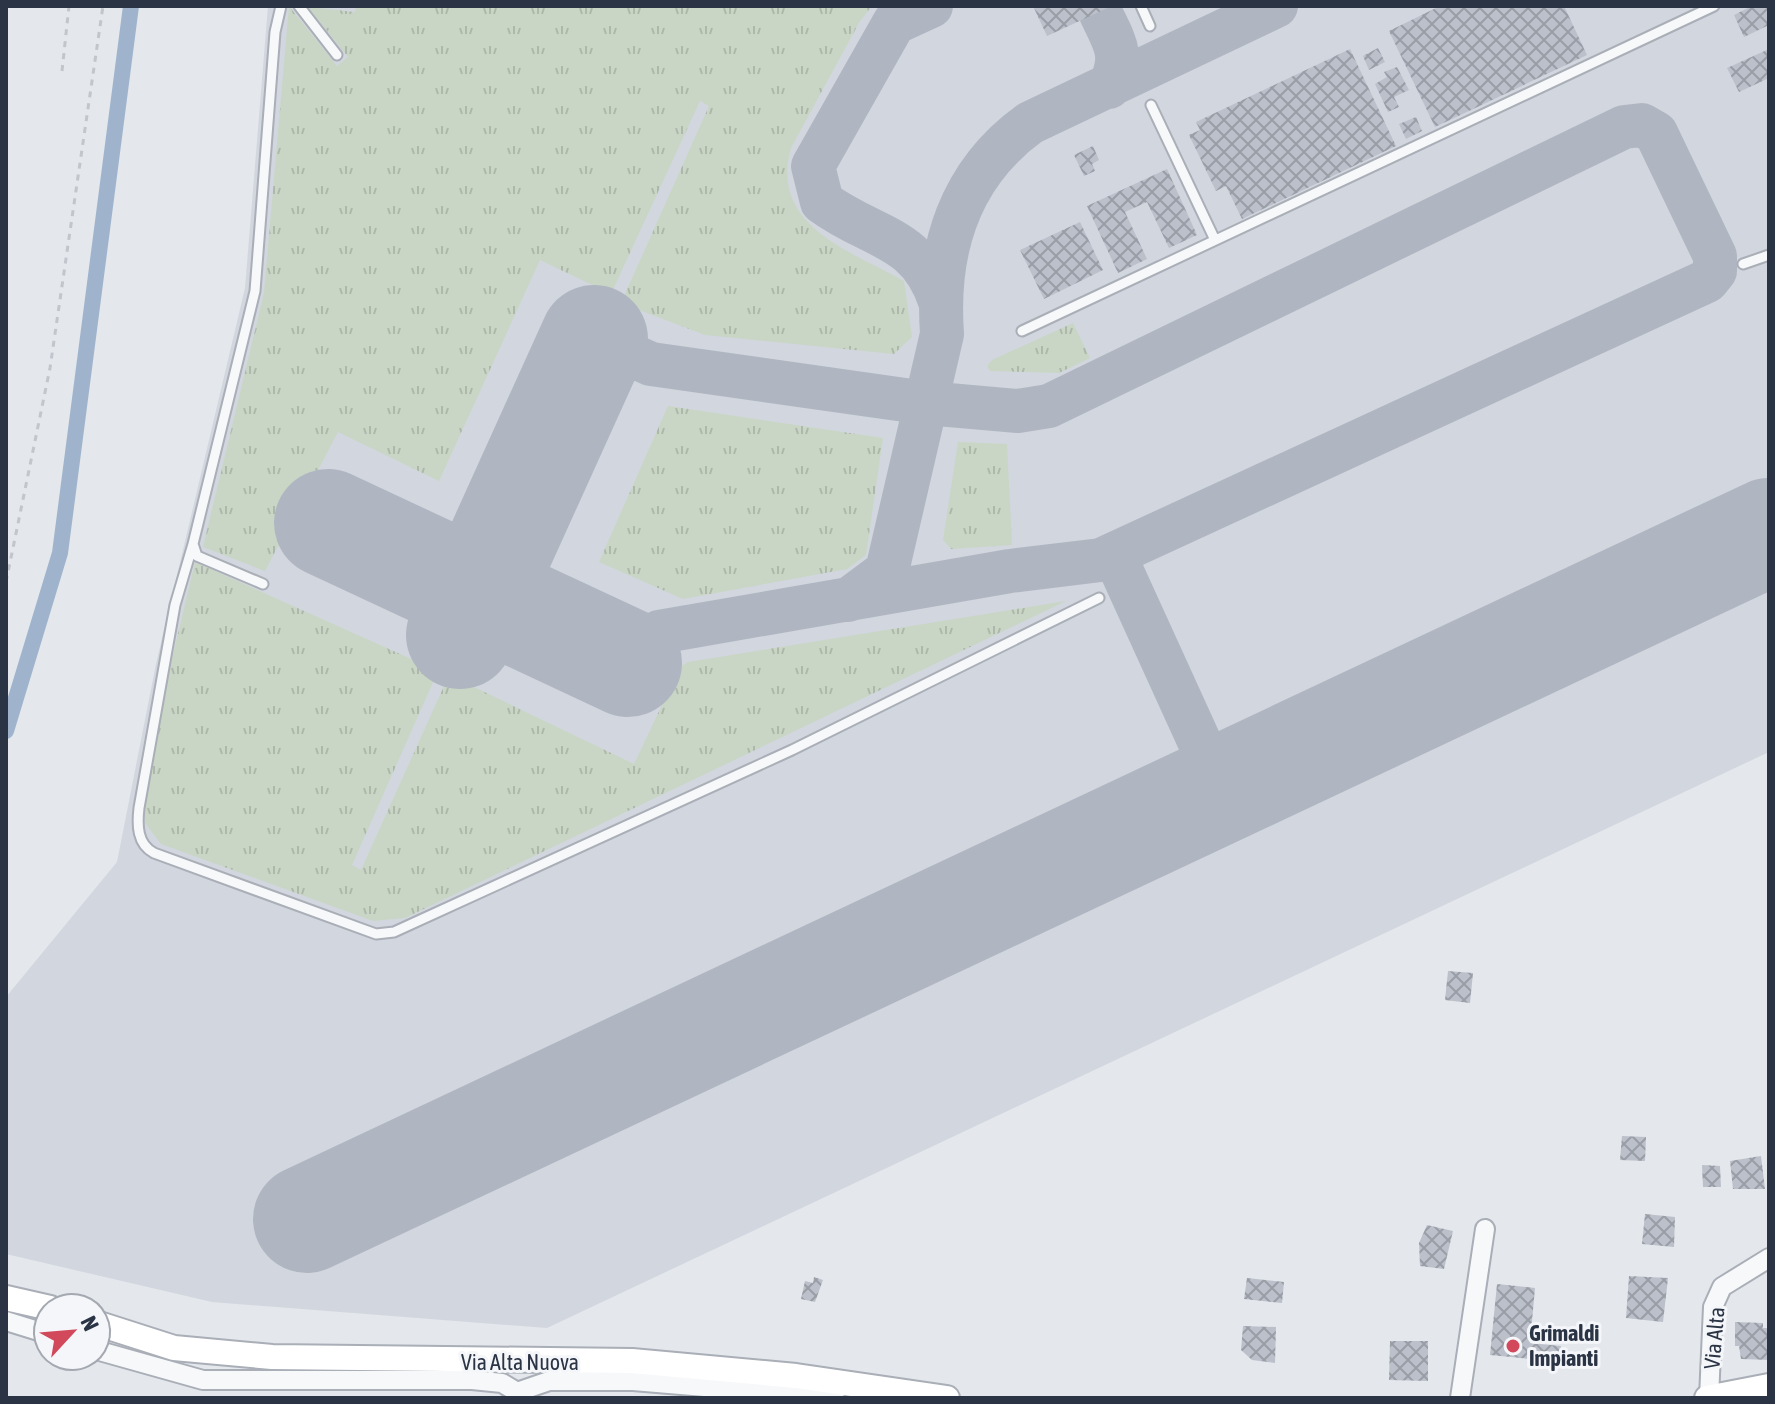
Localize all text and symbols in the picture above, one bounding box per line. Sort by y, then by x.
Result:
north arrow [32,1292,112,1372]
street label: Via Alta [1698,1306,1730,1370]
text: N [75,1312,105,1335]
place label: Grimaldi Impianti [1529,1320,1599,1371]
marker: Grimaldi Impianti [1504,1337,1522,1355]
street label: Via Alta Nuova [461,1349,579,1375]

